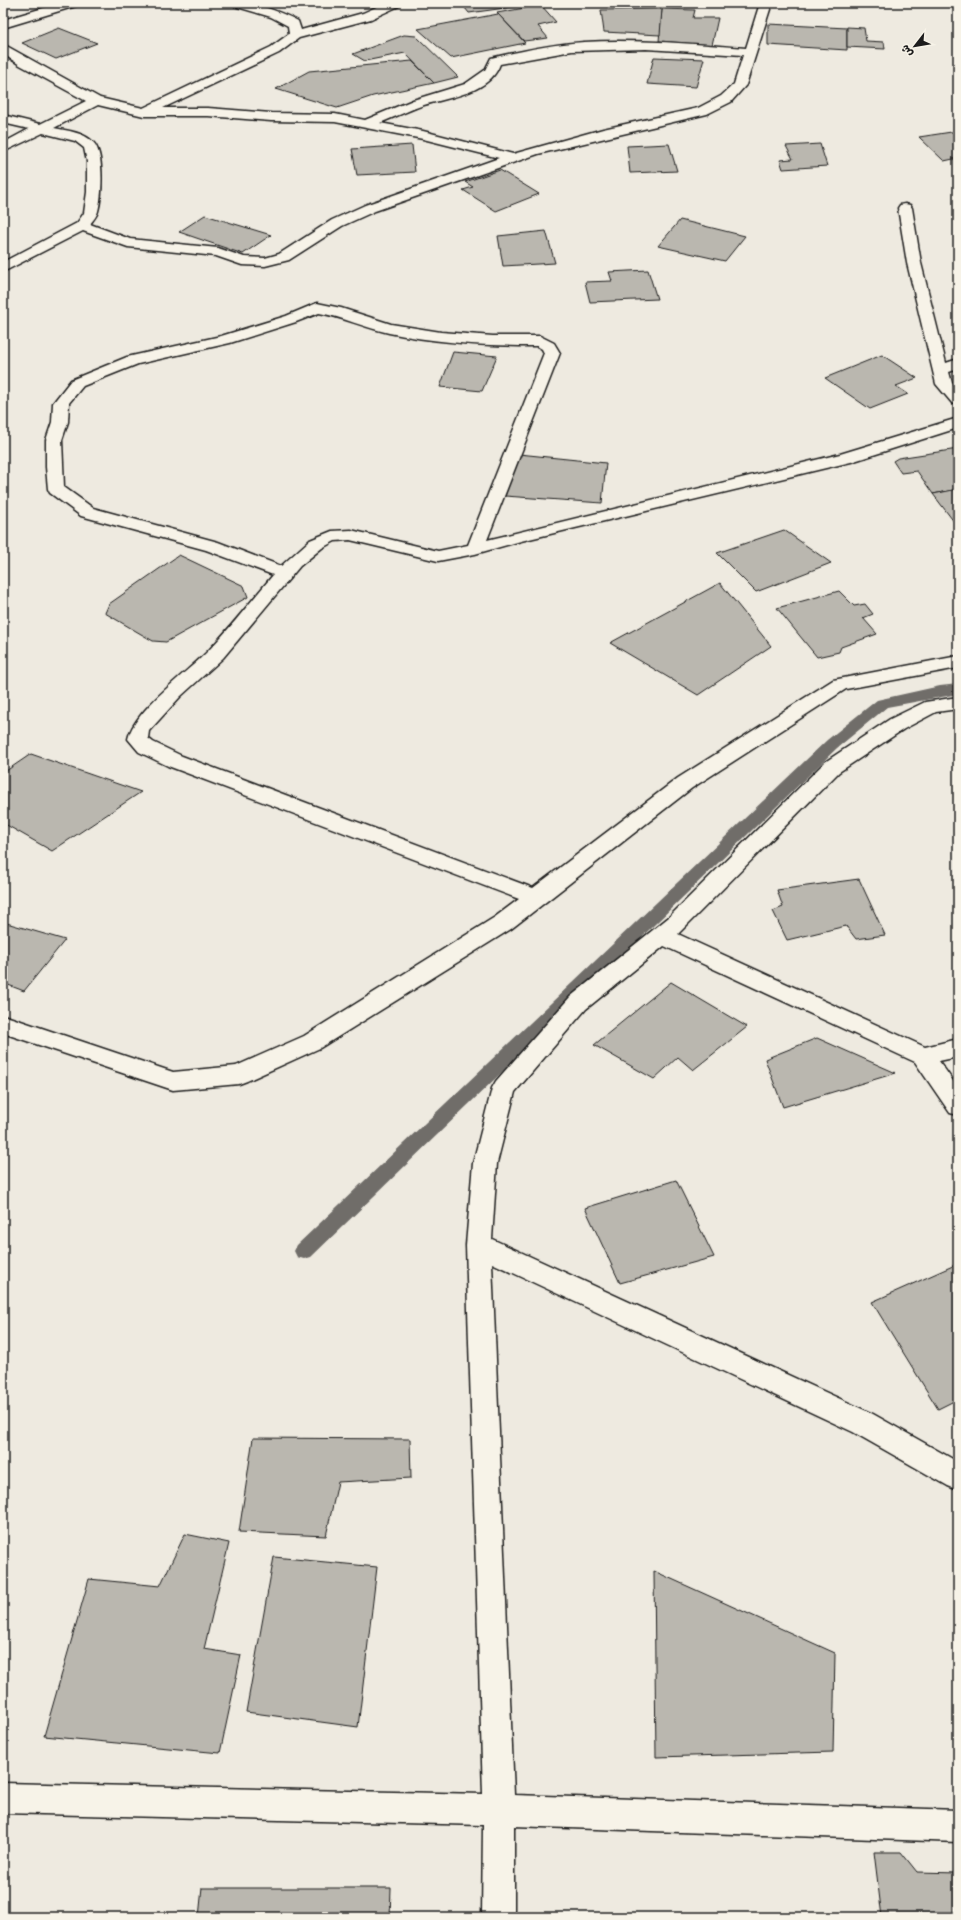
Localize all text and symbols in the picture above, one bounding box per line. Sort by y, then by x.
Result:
north arrow [895,26,935,66]
text: ش [898,42,916,59]

